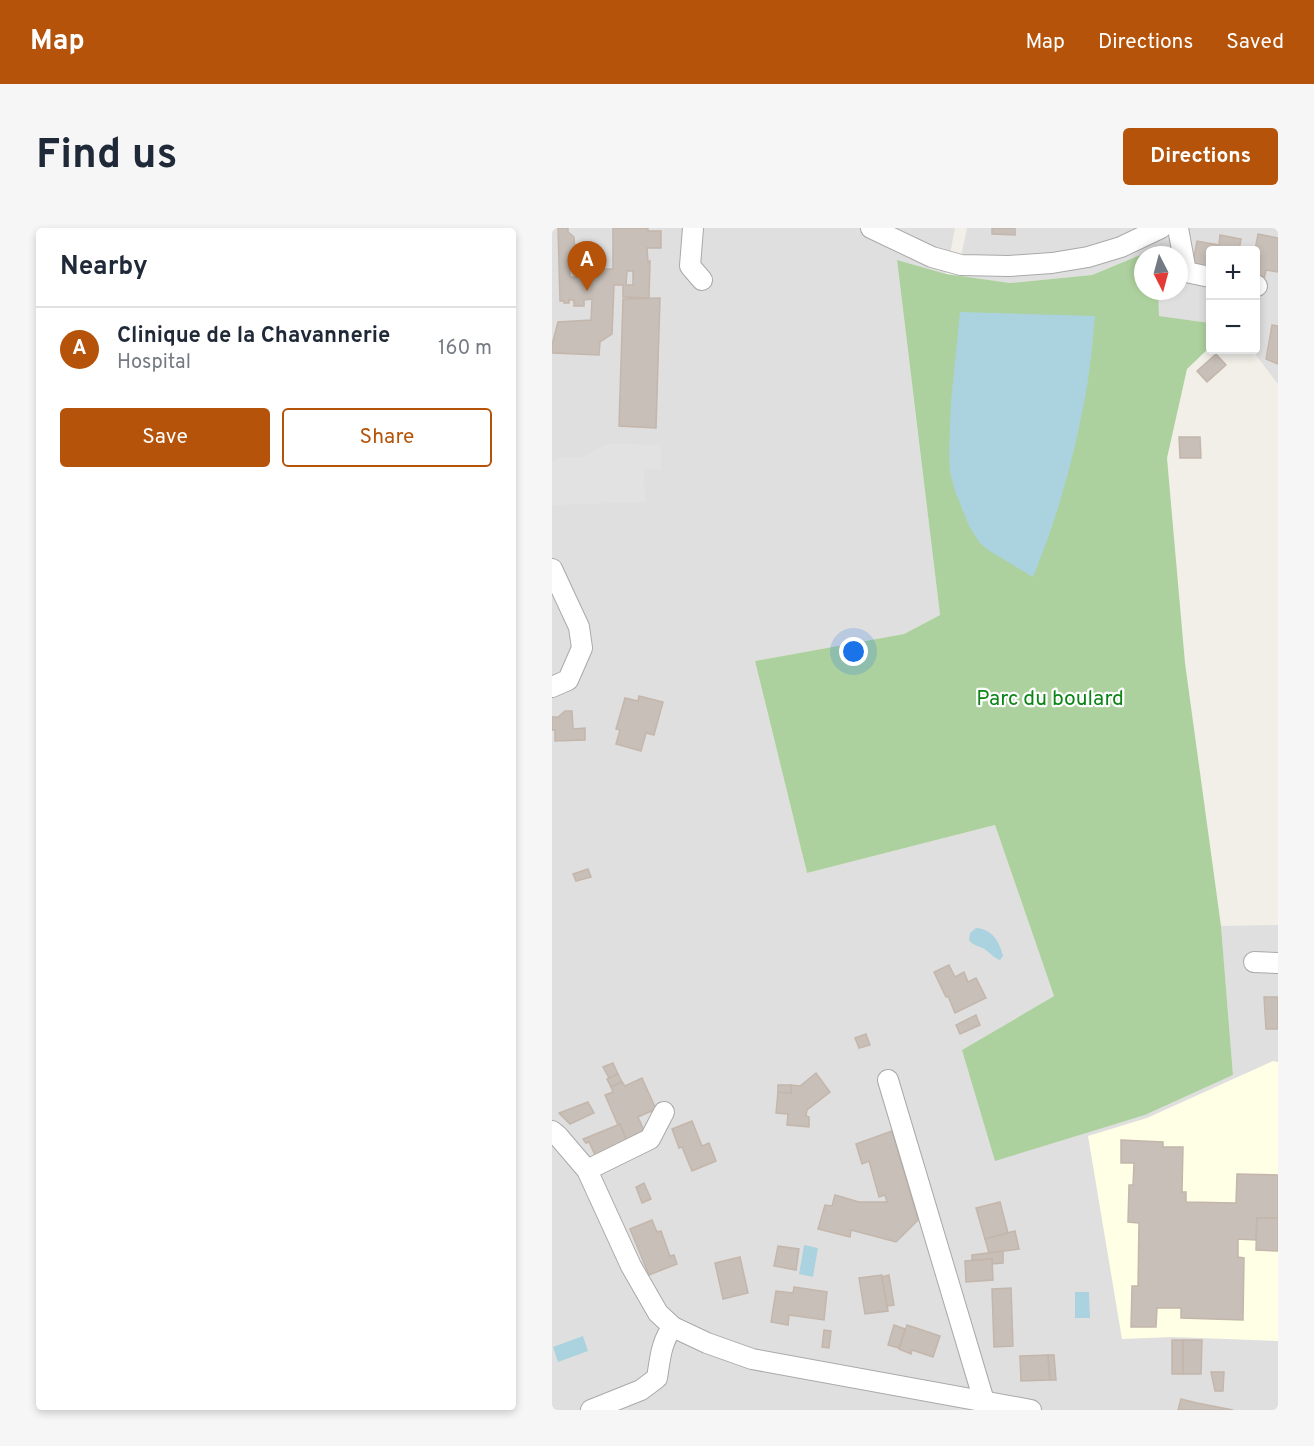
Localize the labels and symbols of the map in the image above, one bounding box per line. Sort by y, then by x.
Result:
pin: A [567,242,606,291]
north arrow [1134,246,1188,300]
your location [839,637,868,666]
park label: Parc du boulard [976,686,1124,713]

